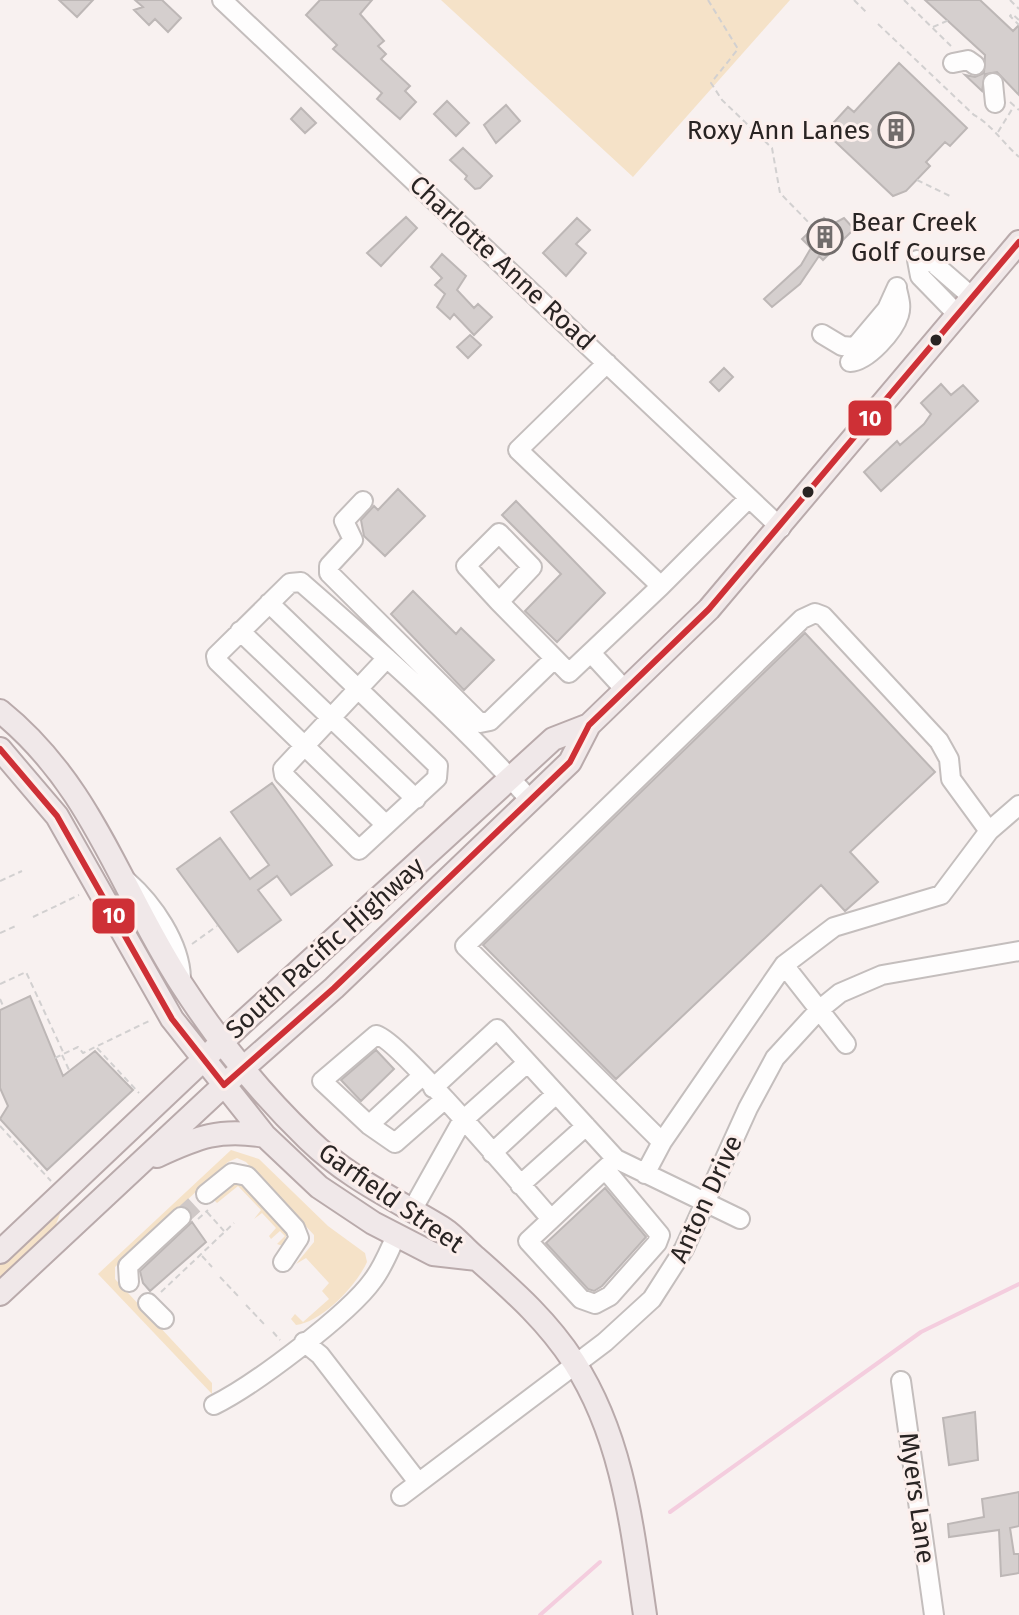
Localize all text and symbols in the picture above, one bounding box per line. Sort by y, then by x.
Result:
building icon: Roxy Ann Lanes [877,111,915,149]
place label: Roxy Ann Lanes [687,115,870,146]
street label: Charlotte Anne Road [403,169,601,357]
place label: Bear Creek Golf Course [851,207,986,268]
building icon: Bear Creek Golf Course [806,218,844,256]
unlabelled marker [928,332,944,348]
line badge: 10 [847,399,893,437]
text: 10 [858,405,882,432]
unlabelled marker [800,484,816,500]
street label: South Pacific Highway [219,851,431,1045]
line badge: 10 [91,897,136,935]
text: 10 [102,902,126,929]
street label: Anton Drive [663,1130,749,1268]
street label: Garfield Street [312,1136,470,1260]
street label: Myers Lane [892,1430,942,1566]

